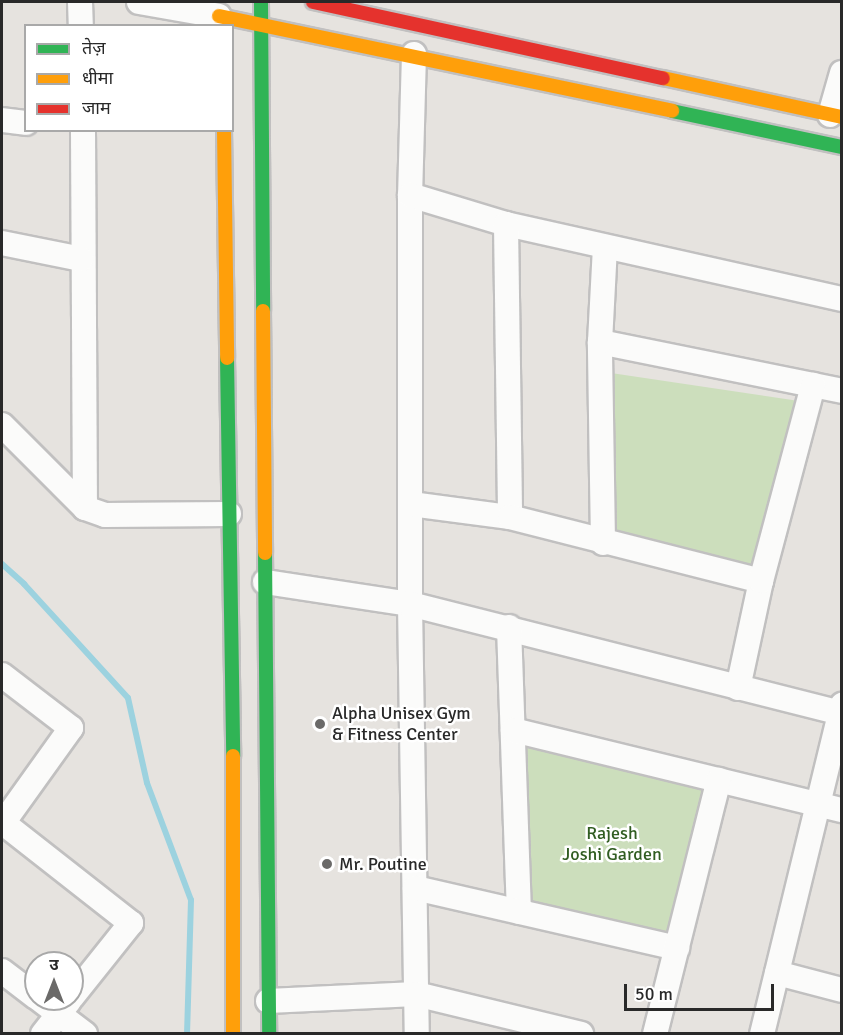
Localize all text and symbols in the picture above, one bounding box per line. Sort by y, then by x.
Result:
legend [24,24,234,132]
text: तेज़ [82,37,106,59]
text: धीमा [82,67,113,89]
text: जाम [82,97,111,119]
place label: Alpha Unisex Gym & Fitness Center [332,703,471,746]
marker: Alpha Unisex Gym & Fitness Center [313,717,327,731]
park label: Rajesh Joshi Garden [562,823,662,866]
place label: Mr. Poutine [339,853,427,875]
marker: Mr. Poutine [320,857,334,871]
north arrow [24,951,84,1011]
text: उ [49,955,59,975]
scale bar [627,972,777,1010]
text: 50 m [635,983,673,1005]

